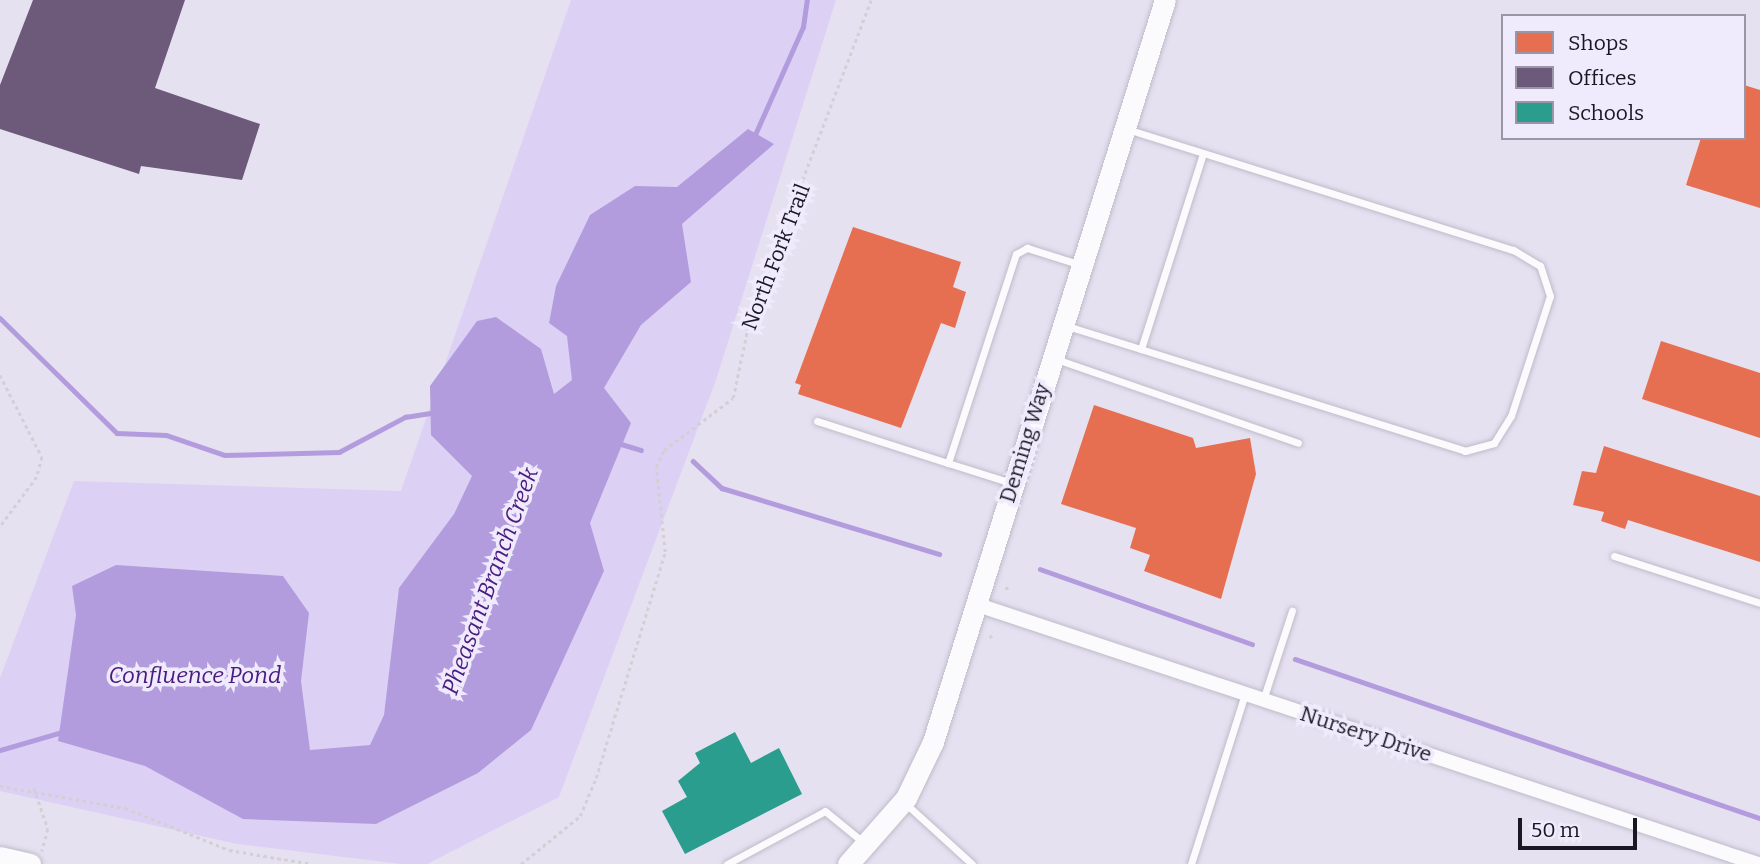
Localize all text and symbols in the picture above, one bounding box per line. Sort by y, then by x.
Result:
legend [1501,14,1746,140]
text: Shops [1568,30,1628,56]
text: Offices [1568,65,1637,91]
text: Schools [1568,100,1644,126]
street label: North Fork Trail [737,180,815,334]
street label: Deming Way [995,380,1055,506]
water label: Pheasant Branch Creek [436,464,544,698]
water label: Confluence Pond [109,661,281,689]
street label: Nursery Drive [1297,701,1435,767]
scale bar [1522,804,1641,848]
text: 50 m [1531,817,1580,843]

